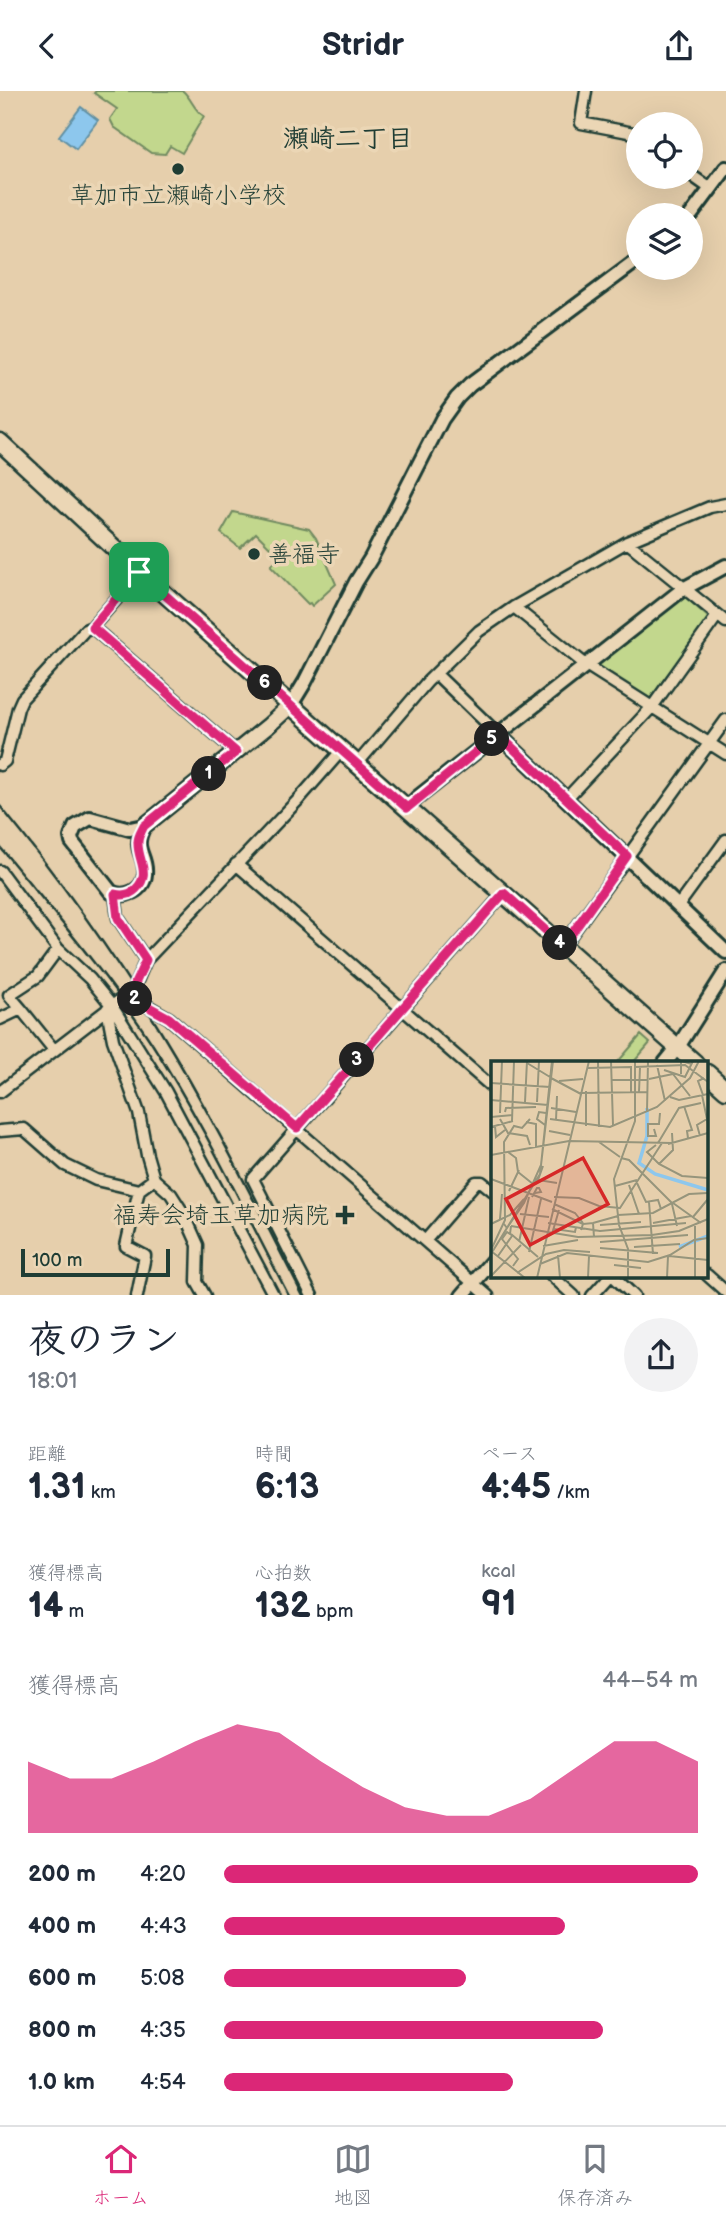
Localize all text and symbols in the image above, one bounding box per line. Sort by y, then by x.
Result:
text: Stridr [322,26,404,65]
icon: back [28,27,66,65]
icon: share [660,27,698,65]
map controls [626,112,703,280]
button: locate [626,112,703,189]
district label: 瀬崎二丁目 [283,124,413,155]
marker: 草加市立瀬崎小学校 [170,161,186,177]
place label: 草加市立瀬崎小学校 [70,181,286,210]
button: layers [626,203,703,280]
place label: 善福寺 [268,540,340,569]
pin [109,542,169,602]
marker: 善福寺 [246,546,262,562]
icon: arrive [120,553,158,591]
pin: 6 [247,665,282,701]
text: 6 [259,671,270,694]
pin: 5 [475,721,510,757]
text: 5 [486,727,497,750]
pin: 1 [192,757,227,791]
text: 1 [205,762,213,785]
pin: 4 [542,925,578,961]
text: 4 [554,931,565,954]
pin: 2 [118,981,152,1017]
text: 2 [129,987,140,1010]
pin: 3 [340,1042,374,1077]
text: 3 [351,1048,362,1071]
inset map [491,1061,708,1278]
place label: 福寿会埼玉草加病院 [113,1201,329,1230]
marker: 福寿会埼玉草加病院 [335,1205,355,1225]
scale bar [21,1247,170,1278]
text: 100 m [32,1249,83,1272]
text: 夜のラン [28,1318,180,1363]
button: share [624,1318,698,1392]
text: 18:01 [28,1367,77,1395]
text: 距離 [28,1443,66,1466]
text: 時間 [255,1443,293,1466]
text: ペース [481,1443,537,1466]
text: 1.31 [28,1466,86,1509]
text: 6:13 [255,1466,319,1509]
text: 4:45 [481,1466,551,1509]
text: km [86,1481,116,1504]
text: /km [551,1481,590,1504]
text: kcal [481,1560,515,1583]
text: 獲得標高 [28,1562,104,1585]
text: 心拍数 [255,1562,312,1585]
text: 91 [481,1583,517,1626]
text: 14 [28,1585,63,1628]
text: 132 [255,1585,311,1628]
text: m [63,1600,84,1623]
text: bpm [311,1600,353,1623]
text: 44–54 m [602,1666,698,1694]
text: 獲得標高 [28,1672,120,1700]
text: 200 m [28,1860,96,1888]
text: 4:20 [140,1860,186,1888]
text: 400 m [28,1912,96,1940]
text: 4:43 [140,1912,187,1940]
text: 600 m [28,1964,96,1992]
text: 5:08 [140,1964,185,1992]
text: 800 m [28,2016,96,2044]
text: 4:35 [140,2016,186,2044]
text: 1.0 km [28,2068,95,2096]
text: 4:54 [140,2068,186,2096]
tab: ホーム [93,2140,149,2210]
tab: 地図 [334,2140,372,2210]
tab: 保存済み [557,2140,633,2210]

